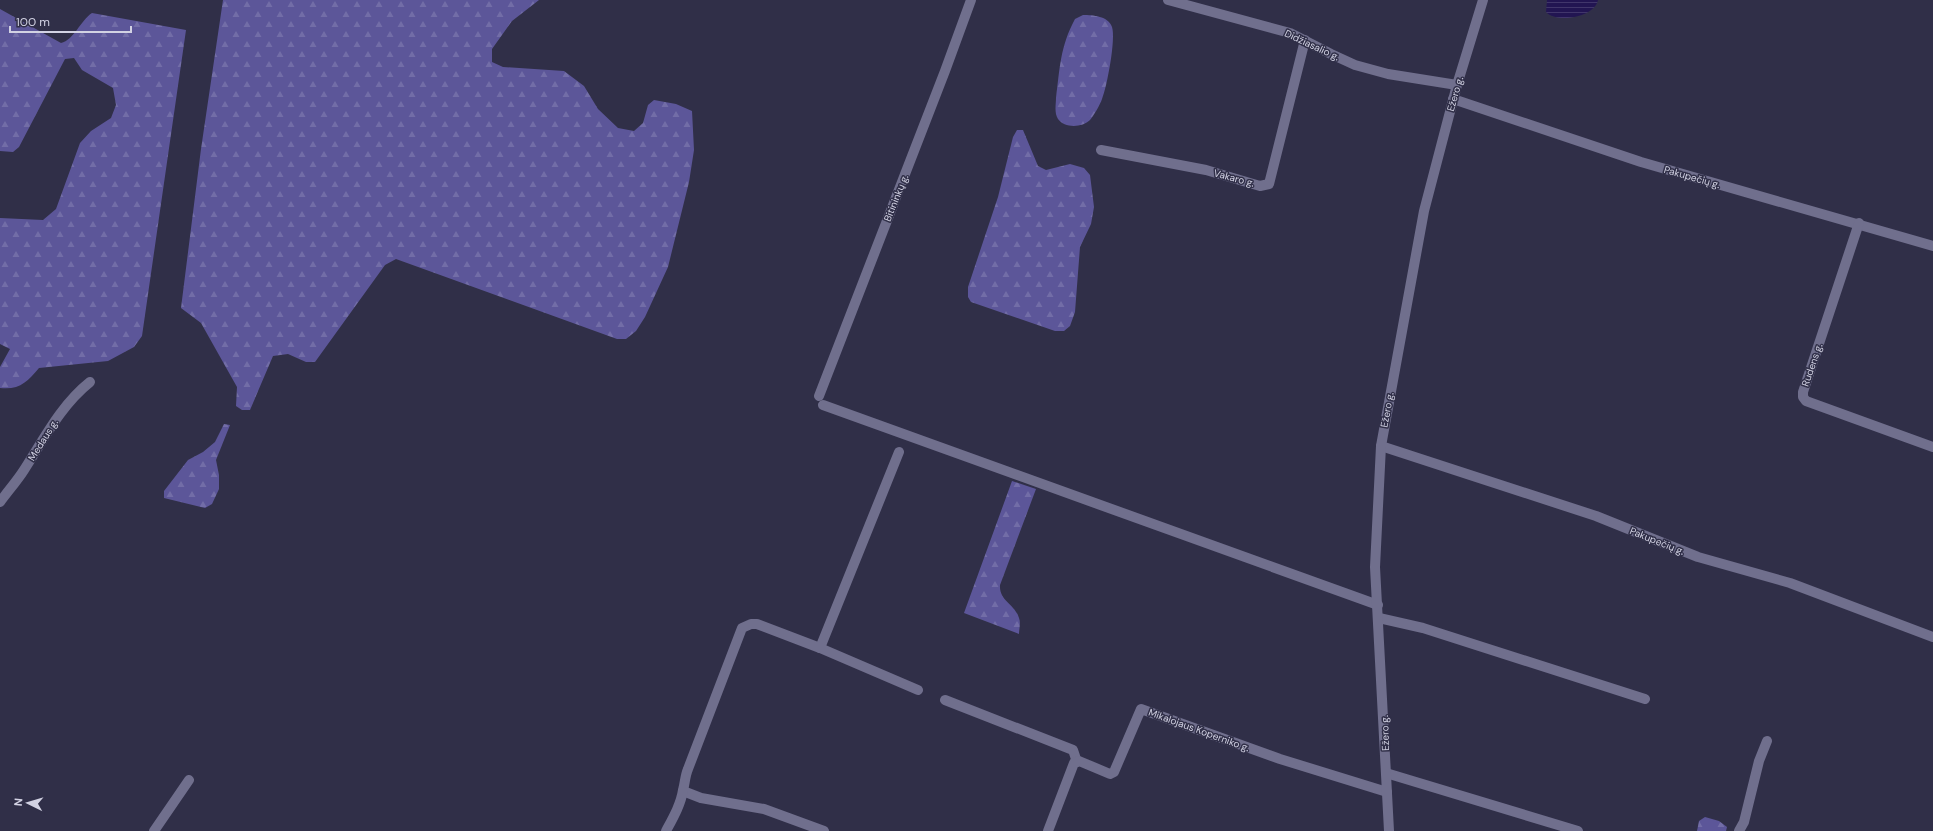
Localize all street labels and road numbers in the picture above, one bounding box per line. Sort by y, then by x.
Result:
street label: Didžiasalio g. [1282,27,1342,63]
street label: Ežero g. [1444,75,1466,113]
street label: Pakupečių g. [1662,163,1722,191]
street label: Vakaro g. [1212,166,1256,190]
street label: Bitininkų g. [881,173,911,223]
street label: Rudens g. [1799,342,1825,388]
street label: Ežero g. [1378,391,1396,429]
street label: Medaus g. [25,417,61,463]
street label: Pakupečių g. [1628,524,1686,558]
street label: Mikalojaus Koperniko g. [1147,706,1251,754]
street label: Ežero g. [1378,715,1392,751]

